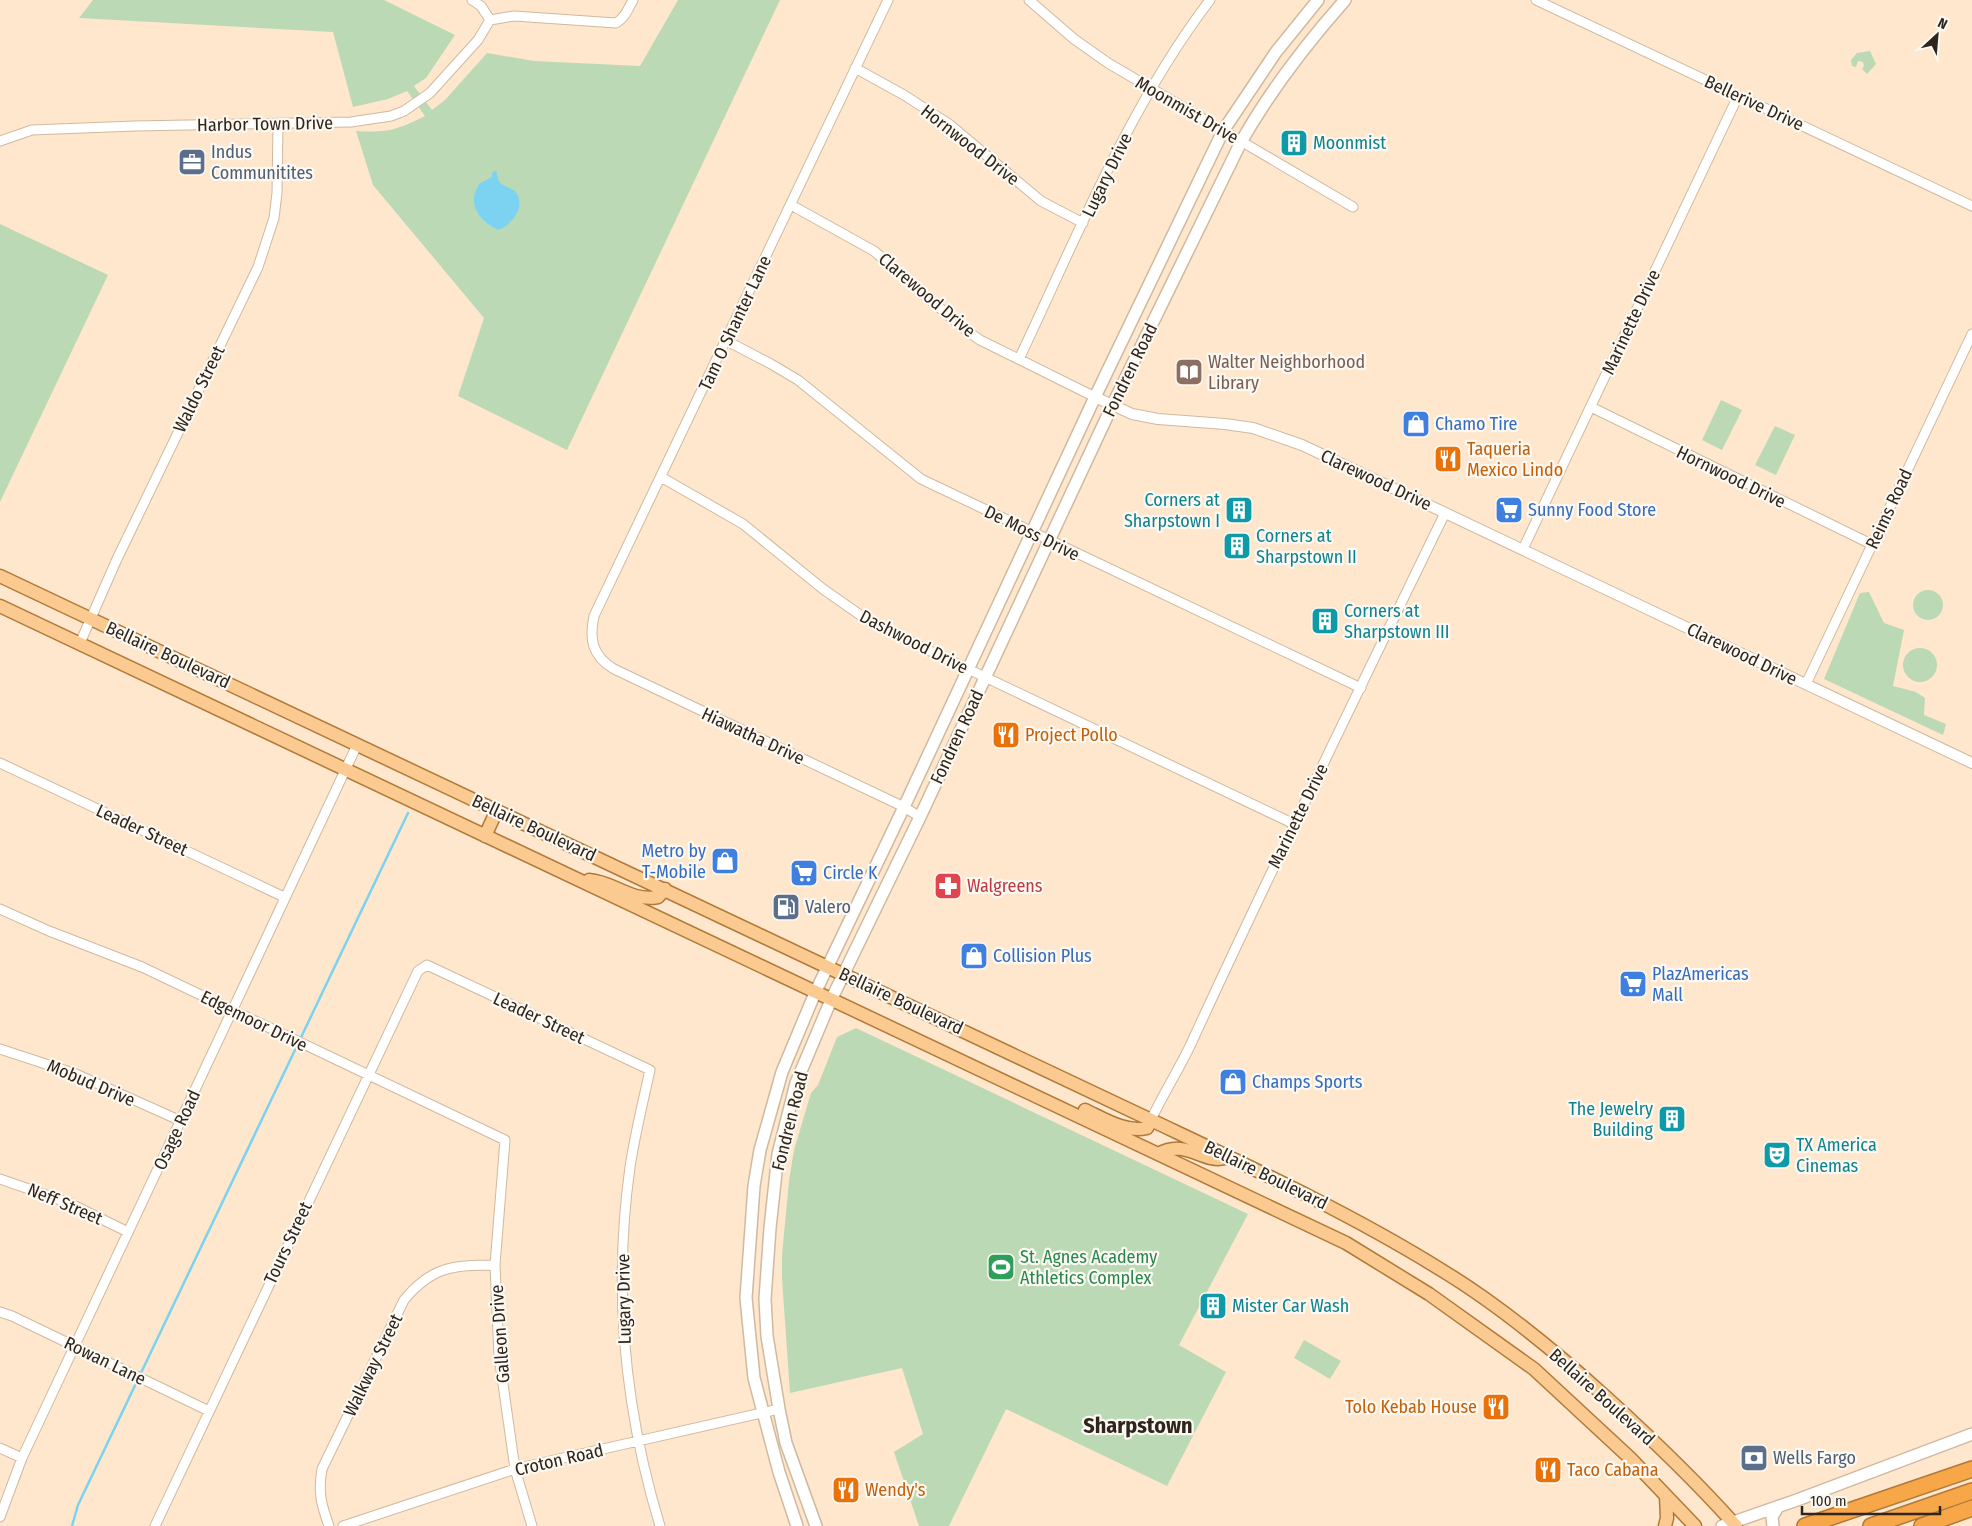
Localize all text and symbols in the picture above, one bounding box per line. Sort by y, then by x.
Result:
north arrow [1912,10,1962,60]
text: N [1935,14,1950,33]
street label: Bellerive Drive [1701,70,1807,136]
street label: Moonmist Drive [1131,72,1243,148]
street label: Hornwood Drive [916,100,1024,190]
street label: Harbor Town Drive [197,112,333,136]
building icon: Moonmist [1279,128,1309,158]
street label: Lugary Drive [1077,129,1137,221]
place label: Moonmist [1313,132,1386,154]
place label: Indus Communitites [211,141,313,184]
office icon: Indus Communitites [177,147,207,177]
street label: Clarewood Drive [874,248,980,342]
street label: Tam O Shanter Lane [694,252,776,394]
street label: Marinette Drive [1597,266,1665,378]
street label: Fondren Road [1098,320,1162,420]
street label: Waldo Street [169,342,230,436]
place label: Walter Neighborhood Library [1208,351,1365,394]
library icon: Walter Neighborhood Library [1174,357,1204,387]
shop icon: Chamo Tire [1401,409,1431,439]
place label: Chamo Tire [1435,413,1517,435]
place label: Taqueria Mexico Lindo [1467,438,1563,481]
street label: Hornwood Drive [1673,441,1789,513]
restaurant icon: Taqueria Mexico Lindo [1433,444,1463,474]
street label: Clarewood Drive [1317,445,1435,515]
street label: Reims Road [1861,465,1917,553]
place label: Corners at Sharpstown I [1124,489,1220,532]
building icon: Corners at Sharpstown I [1224,495,1254,525]
supermarket icon: Sunny Food Store [1494,495,1524,525]
place label: Sunny Food Store [1528,499,1656,521]
street label: De Moss Drive [981,500,1083,566]
place label: Corners at Sharpstown II [1256,525,1357,568]
building icon: Corners at Sharpstown II [1222,531,1252,561]
place label: Corners at Sharpstown III [1344,600,1450,643]
street label: Dashwood Drive [856,605,972,679]
building icon: Corners at Sharpstown III [1310,606,1340,636]
street label: Bellaire Boulevard [102,617,234,693]
street label: Clarewood Drive [1683,618,1801,690]
street label: Fondren Road [926,686,988,788]
street label: Hiawatha Drive [698,703,808,769]
restaurant icon: Project Pollo [991,720,1021,750]
place label: Project Pollo [1025,724,1118,746]
street label: Marinette Drive [1263,760,1333,872]
street label: Bellaire Boulevard [468,790,600,866]
street label: Leader Street [93,799,191,861]
place label: Metro by T-Mobile [641,840,706,883]
shop icon: Metro by T-Mobile [710,846,740,876]
supermarket icon: Circle K [789,858,819,888]
place label: Circle K [823,862,878,884]
pharmacy icon: Walgreens [933,871,963,901]
place label: Walgreens [967,875,1043,897]
fuel station icon: Valero [771,892,801,922]
place label: Valero [805,896,851,918]
shop icon: Collision Plus [959,941,989,971]
place label: Collision Plus [993,945,1092,967]
street label: Bellaire Boulevard [835,963,967,1039]
place label: PlazAmericas Mall [1652,963,1749,1006]
supermarket icon: PlazAmericas Mall [1618,969,1648,999]
street label: Edgemoor Drive [197,986,311,1056]
street label: Leader Street [490,987,588,1049]
street label: Mobud Drive [44,1055,138,1111]
shop icon: Champs Sports [1218,1067,1248,1097]
street label: Fondren Road [767,1069,813,1173]
place label: Champs Sports [1252,1071,1363,1093]
street label: Osage Road [149,1086,205,1174]
place label: The Jewelry Building [1569,1098,1654,1141]
building icon: The Jewelry Building [1657,1104,1687,1134]
place label: TX America Cinemas [1796,1134,1877,1177]
street label: Bellaire Boulevard [1201,1136,1331,1214]
theatre icon: TX America Cinemas [1762,1140,1792,1170]
street label: Neff Street [24,1178,106,1230]
street label: Tours Street [259,1198,317,1288]
place label: St. Agnes Academy Athletics Complex [1020,1246,1157,1289]
sports icon: St. Agnes Academy Athletics Complex [986,1252,1016,1282]
street label: Lugary Drive [612,1253,636,1345]
street label: Galleon Drive [486,1284,514,1384]
building icon: Mister Car Wash [1198,1291,1228,1321]
place label: Mister Car Wash [1232,1295,1349,1317]
street label: Walkway Street [339,1310,407,1420]
street label: Rowan Lane [61,1332,150,1390]
street label: Bellaire Boulevard [1545,1344,1659,1450]
restaurant icon: Tolo Kebab House [1481,1392,1511,1422]
place label: Tolo Kebab House [1345,1396,1477,1418]
district label: Sharpstown [1083,1412,1193,1439]
street label: Croton Road [513,1439,605,1481]
bank icon: Wells Fargo [1739,1443,1769,1473]
place label: Wells Fargo [1773,1447,1856,1469]
restaurant icon: Taco Cabana [1533,1455,1563,1485]
place label: Taco Cabana [1567,1459,1659,1481]
restaurant icon: Wendy's [831,1475,861,1505]
place label: Wendy's [865,1479,926,1501]
scale bar [1802,1484,1940,1516]
text: 100 m [1810,1492,1847,1510]

